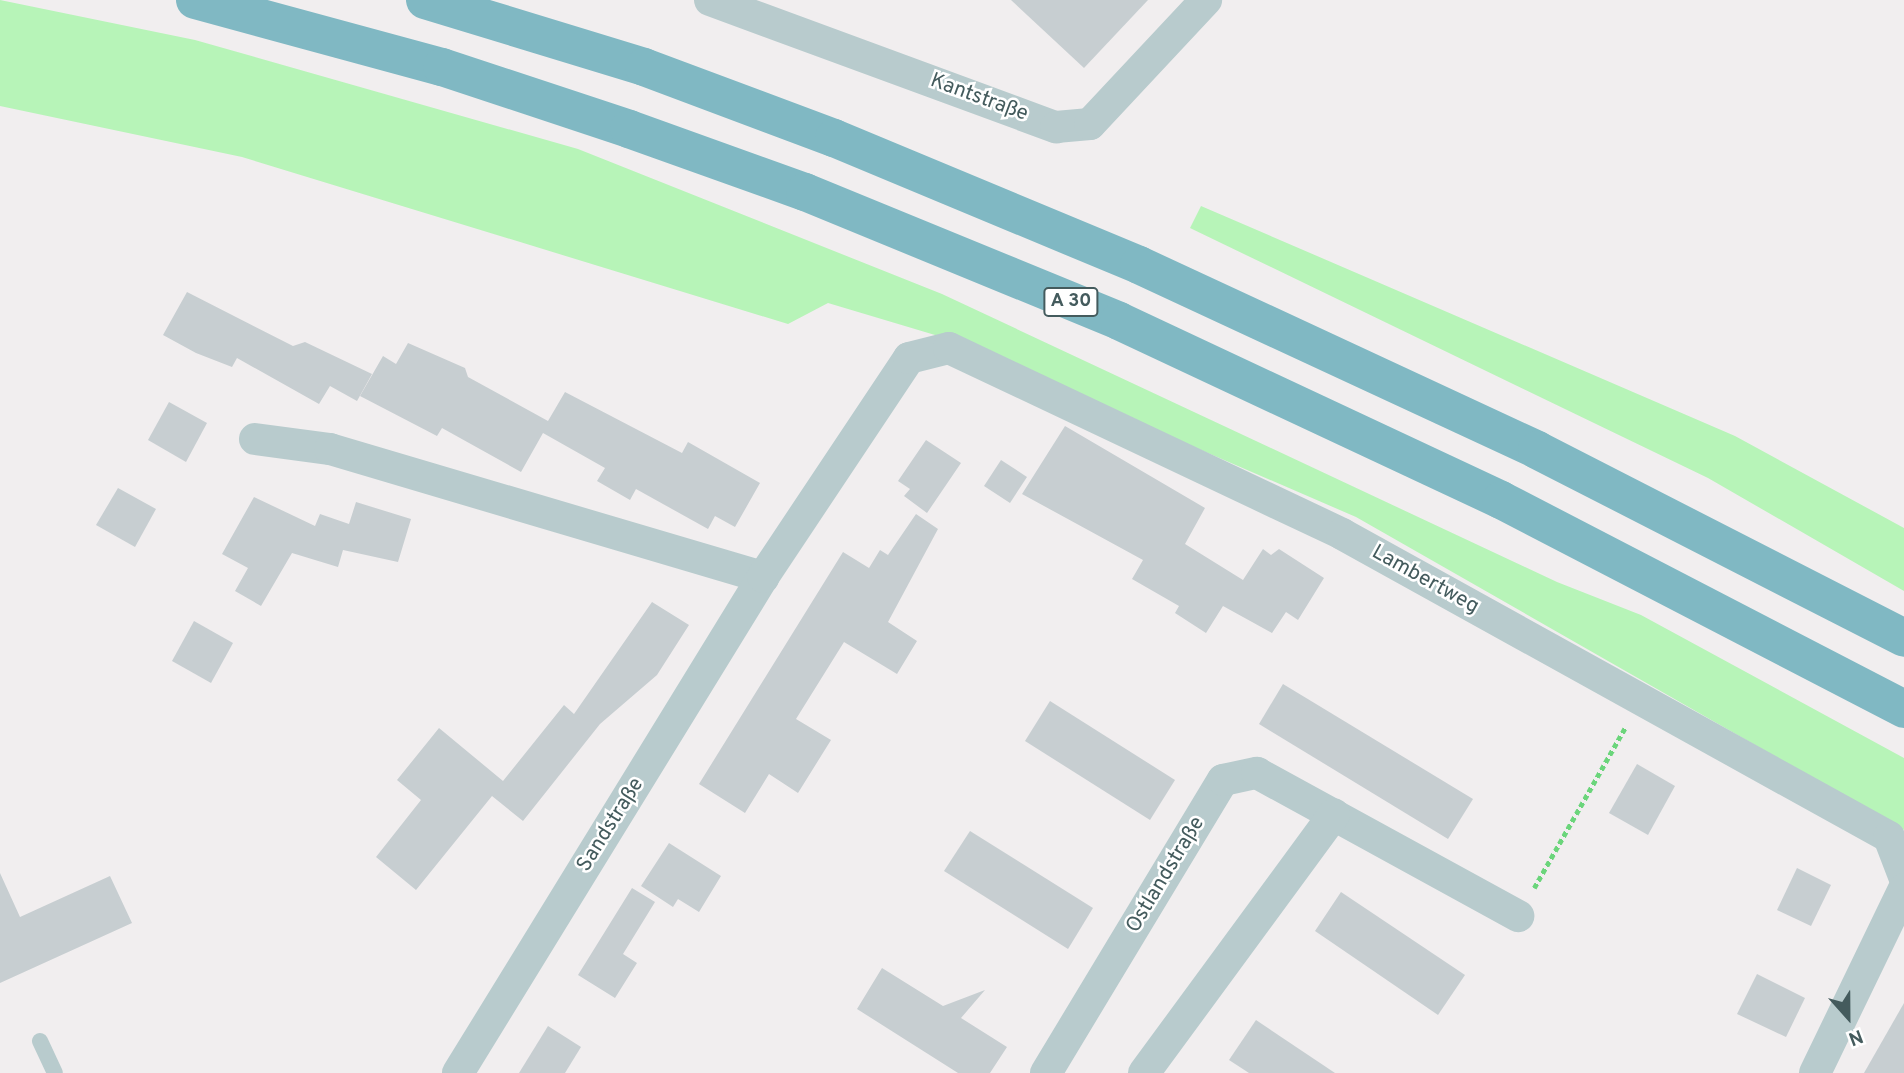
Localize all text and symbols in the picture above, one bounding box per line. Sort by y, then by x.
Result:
street label: Kantstraße [927,69,1031,127]
road number: A 30 [1043,286,1099,318]
street label: Lambertweg [1367,540,1483,620]
street label: Sandstraße [572,773,650,877]
street label: Ostlandstraße [1121,812,1211,938]
north arrow [1813,982,1883,1052]
text: N [1845,1023,1866,1050]

